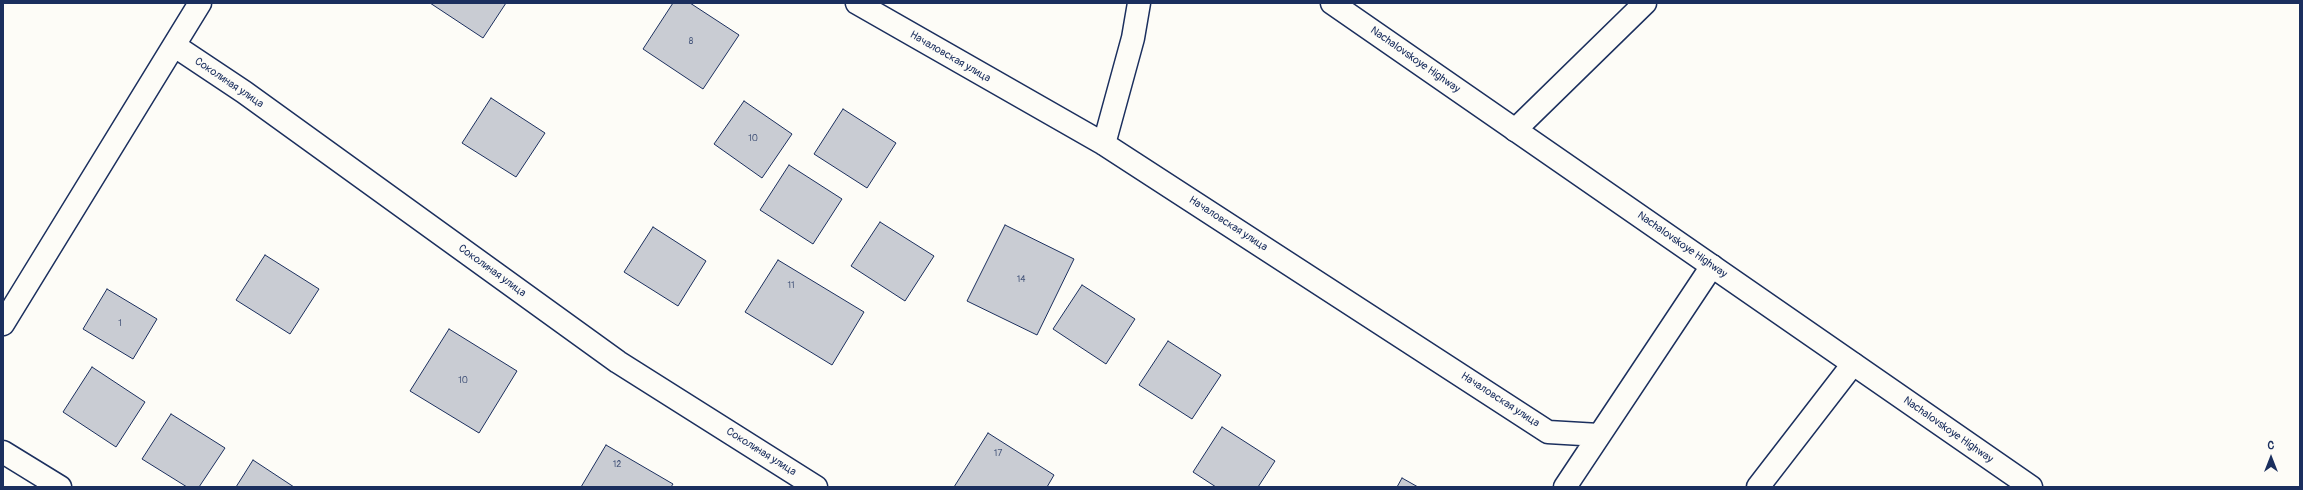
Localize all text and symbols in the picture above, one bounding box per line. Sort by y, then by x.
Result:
street label: Nachalovskoye Highway [1368,24,1462,96]
street label: Началовская улица [907,28,993,86]
house number: 8 [689,37,693,47]
street label: Соколиная улица [192,55,266,111]
house number: 10 [748,134,758,144]
street label: Началовская улица [1186,194,1270,254]
street label: Nachalovskoye Highway [1635,209,1729,281]
street label: Соколиная улица [456,242,528,300]
house number: 14 [1017,275,1025,285]
house number: 11 [787,281,795,291]
house number: 1 [118,319,122,329]
street label: Началовская улица [1458,370,1542,430]
house number: 10 [458,376,468,386]
street label: Nachalovskoye Highway [1901,394,1995,466]
street label: Соколиная улица [723,425,799,479]
north arrow [2251,438,2291,478]
text: С [2268,439,2274,452]
house number: 17 [994,449,1002,459]
house number: 12 [613,460,621,470]

